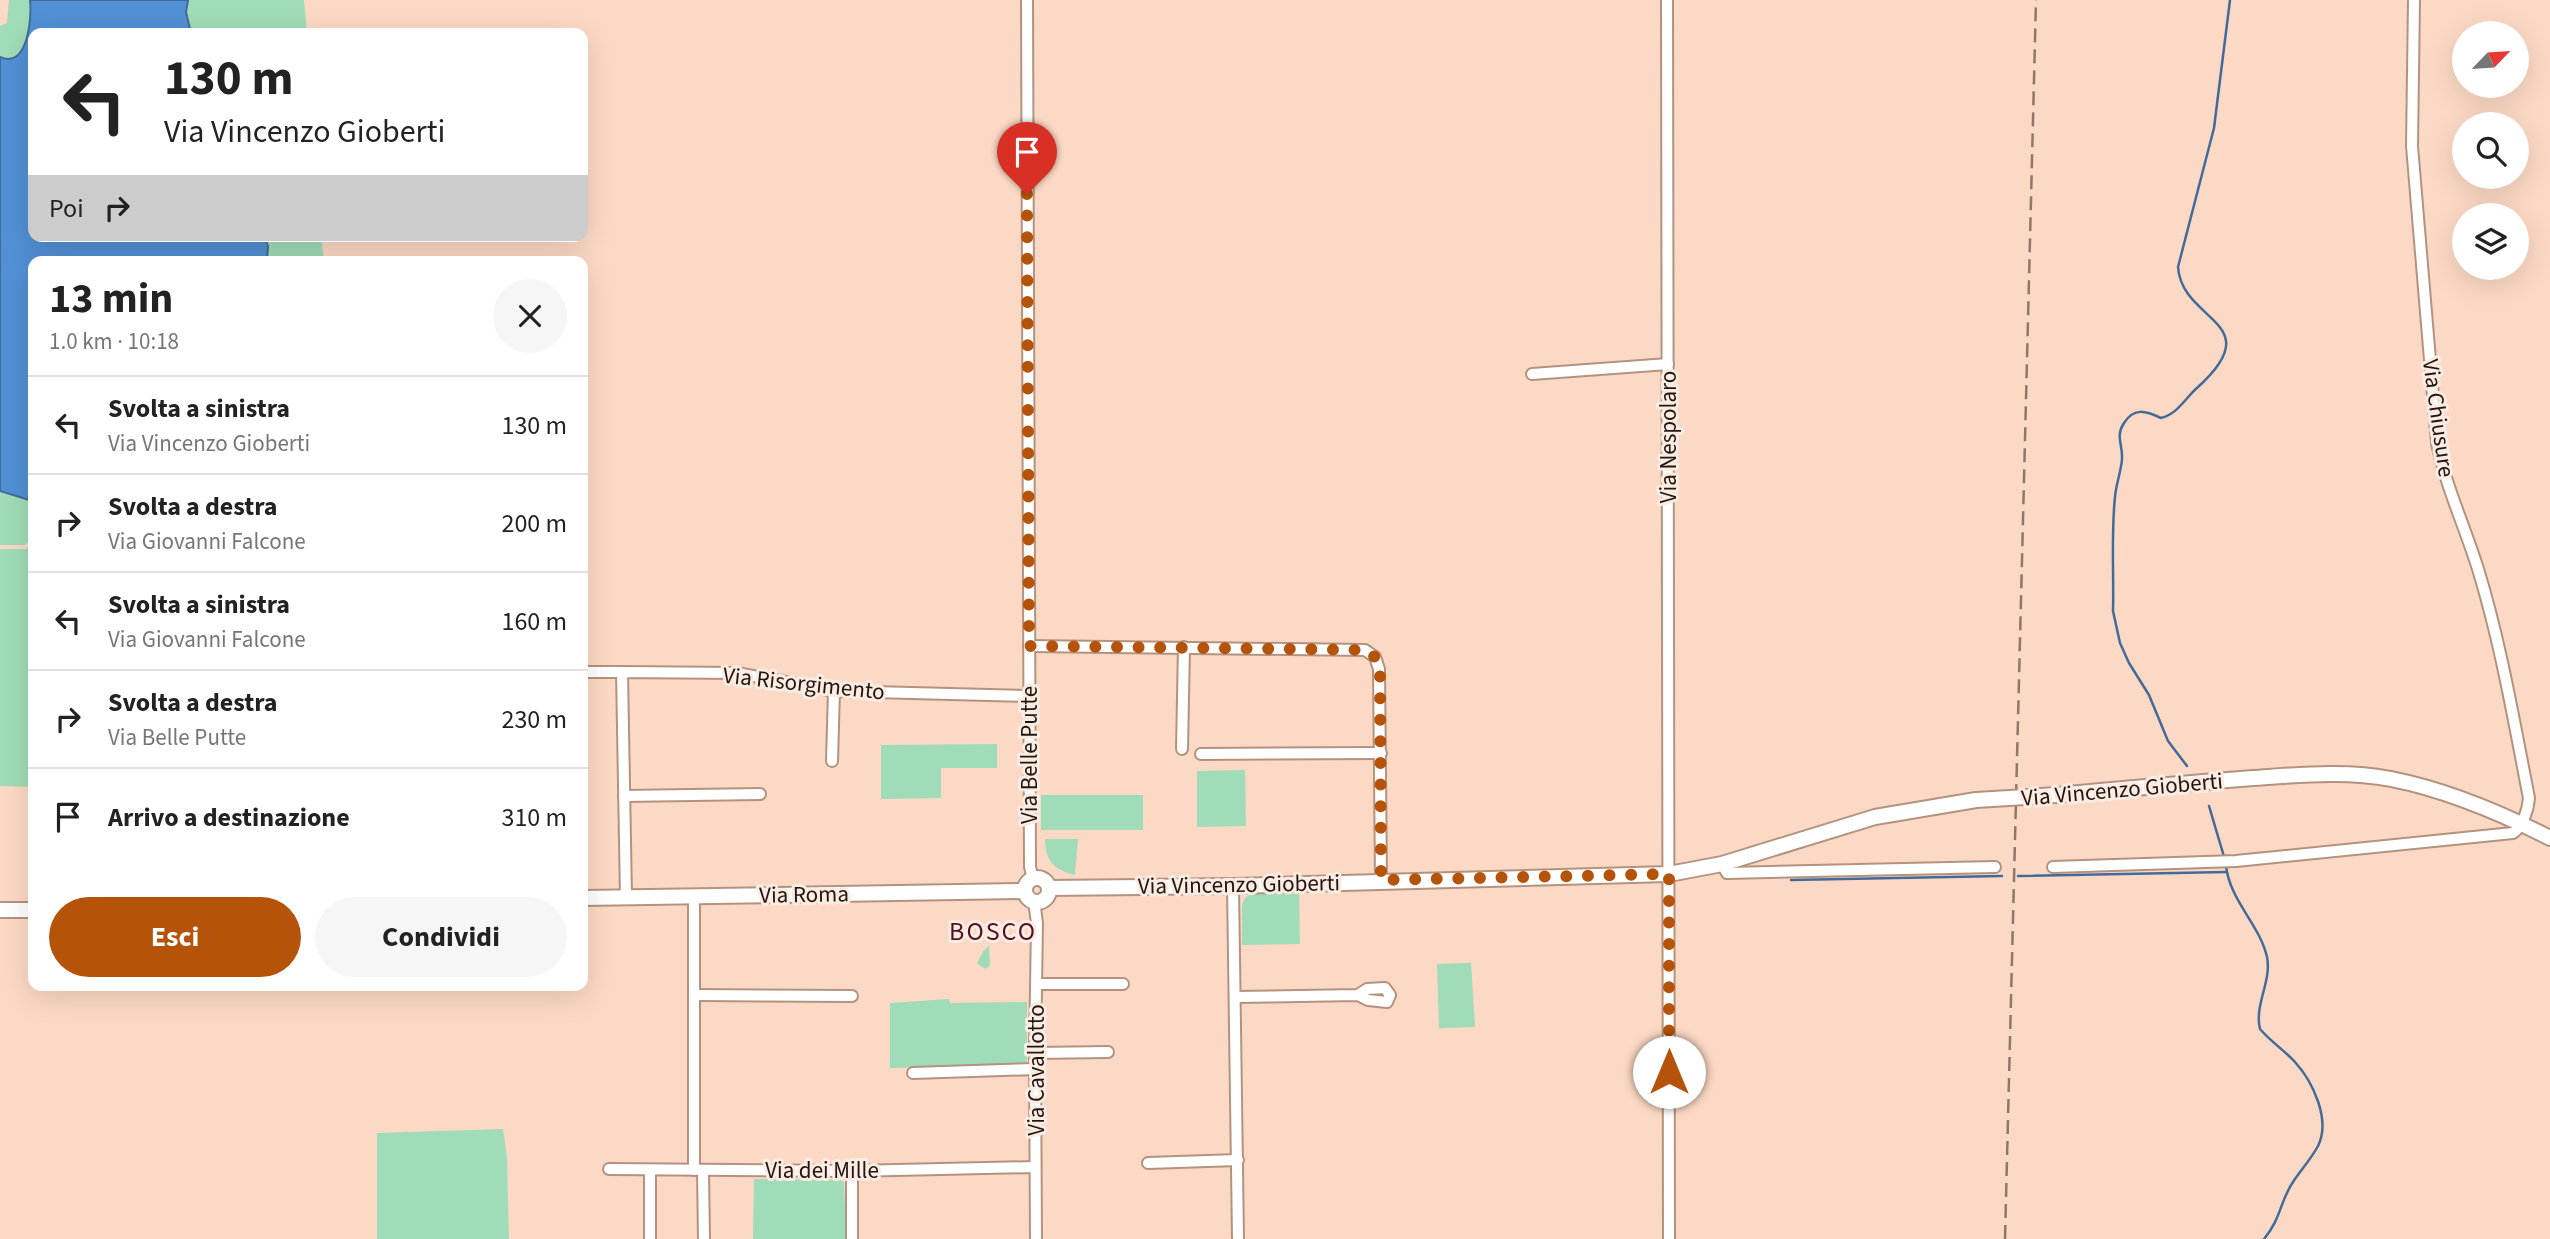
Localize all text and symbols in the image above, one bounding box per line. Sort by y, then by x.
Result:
north arrow [2452,21,2529,98]
map controls [2452,21,2529,280]
text: 130 m [164,44,293,114]
icon: left [49,56,140,147]
text: Via Vincenzo Gioberti [164,109,445,155]
button: search [2452,112,2529,189]
pin [997,122,1057,194]
icon: arrive [1008,133,1046,171]
icon: right [98,189,136,227]
text: Poi [49,190,84,227]
button: layers [2452,203,2529,280]
text: 13 min [49,269,173,329]
button: close [493,279,567,353]
text: 1.0 km · 10:18 [49,325,179,358]
street label: Via Chiusure [2414,357,2463,479]
street label: Via Nespolaro [1652,371,1685,503]
text: Svolta a sinistra [108,390,290,427]
icon: left [49,406,87,444]
text: 130 m [501,407,567,444]
text: Via Vincenzo Gioberti [108,427,310,460]
text: Svolta a destra [108,488,278,525]
icon: right [49,504,87,542]
text: 200 m [501,505,567,542]
text: Via Giovanni Falcone [108,525,306,558]
text: Svolta a sinistra [108,586,290,623]
icon: left [49,602,87,640]
text: 160 m [501,603,567,640]
text: Via Giovanni Falcone [108,623,306,656]
street label: Via Risorgimento [721,659,886,708]
text: Svolta a destra [108,684,278,721]
street label: Via Belle Putte [1013,686,1046,824]
icon: right [49,700,87,738]
text: 230 m [501,701,567,738]
text: Via Belle Putte [108,721,246,754]
street label: Via Vincenzo Gioberti [2020,764,2224,815]
icon: arrive [49,798,87,836]
text: Arrivo a destinazione [108,799,350,836]
text: 310 m [501,799,567,836]
street label: Via Vincenzo Gioberti [1138,866,1340,903]
street label: Via Roma [759,877,849,912]
button: Esci [49,897,301,977]
button: Condividi [315,897,567,977]
district label: BOSCO [949,913,1037,950]
street label: Via Cavallotto [1020,1004,1053,1136]
position arrow [1632,1035,1706,1109]
street label: Via dei Mille [765,1154,879,1187]

